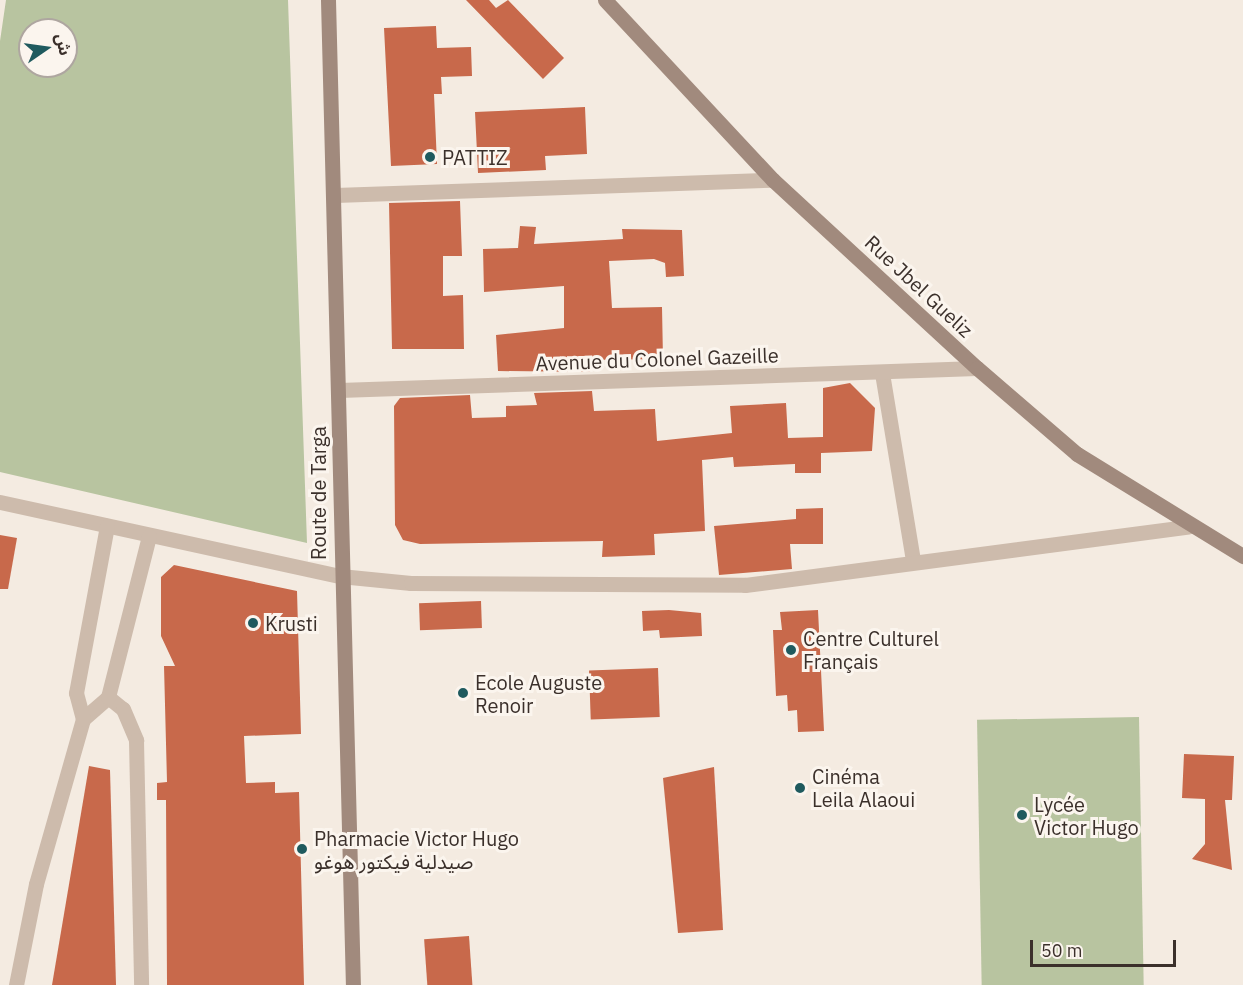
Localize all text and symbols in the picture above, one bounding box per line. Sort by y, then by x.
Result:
north arrow [18,18,78,78]
text: ش [51,31,76,57]
place label: PATTIZ [442,145,508,169]
marker: PATTIZ [423,150,437,164]
street label: Rue Jbel Gueliz [860,230,978,342]
street label: Avenue du Colonel Gazeille [535,343,779,375]
street label: Route de Targa [306,426,330,560]
place label: Krusti [265,611,318,635]
marker: Krusti [246,616,260,630]
place label: Centre Culturel Français [803,626,939,673]
marker: Centre Culturel Français [784,643,798,657]
place label: Ecole Auguste Renoir [475,670,602,717]
marker: Ecole Auguste Renoir [456,686,470,700]
place label: Cinéma Leila Alaoui [812,765,915,812]
marker: Cinéma Leila Alaoui [793,781,807,795]
place label: Lycée Victor Hugo [1034,792,1139,839]
marker: Lycée Victor Hugo [1015,808,1029,822]
place label: Pharmacie Victor Hugo صيدلية فيكتور هوغو [314,826,519,873]
marker: Pharmacie Victor Hugo صيدلية فيكتور هوغو [295,842,309,856]
scale bar [1033,928,1178,966]
text: 50 m [1041,939,1083,962]

